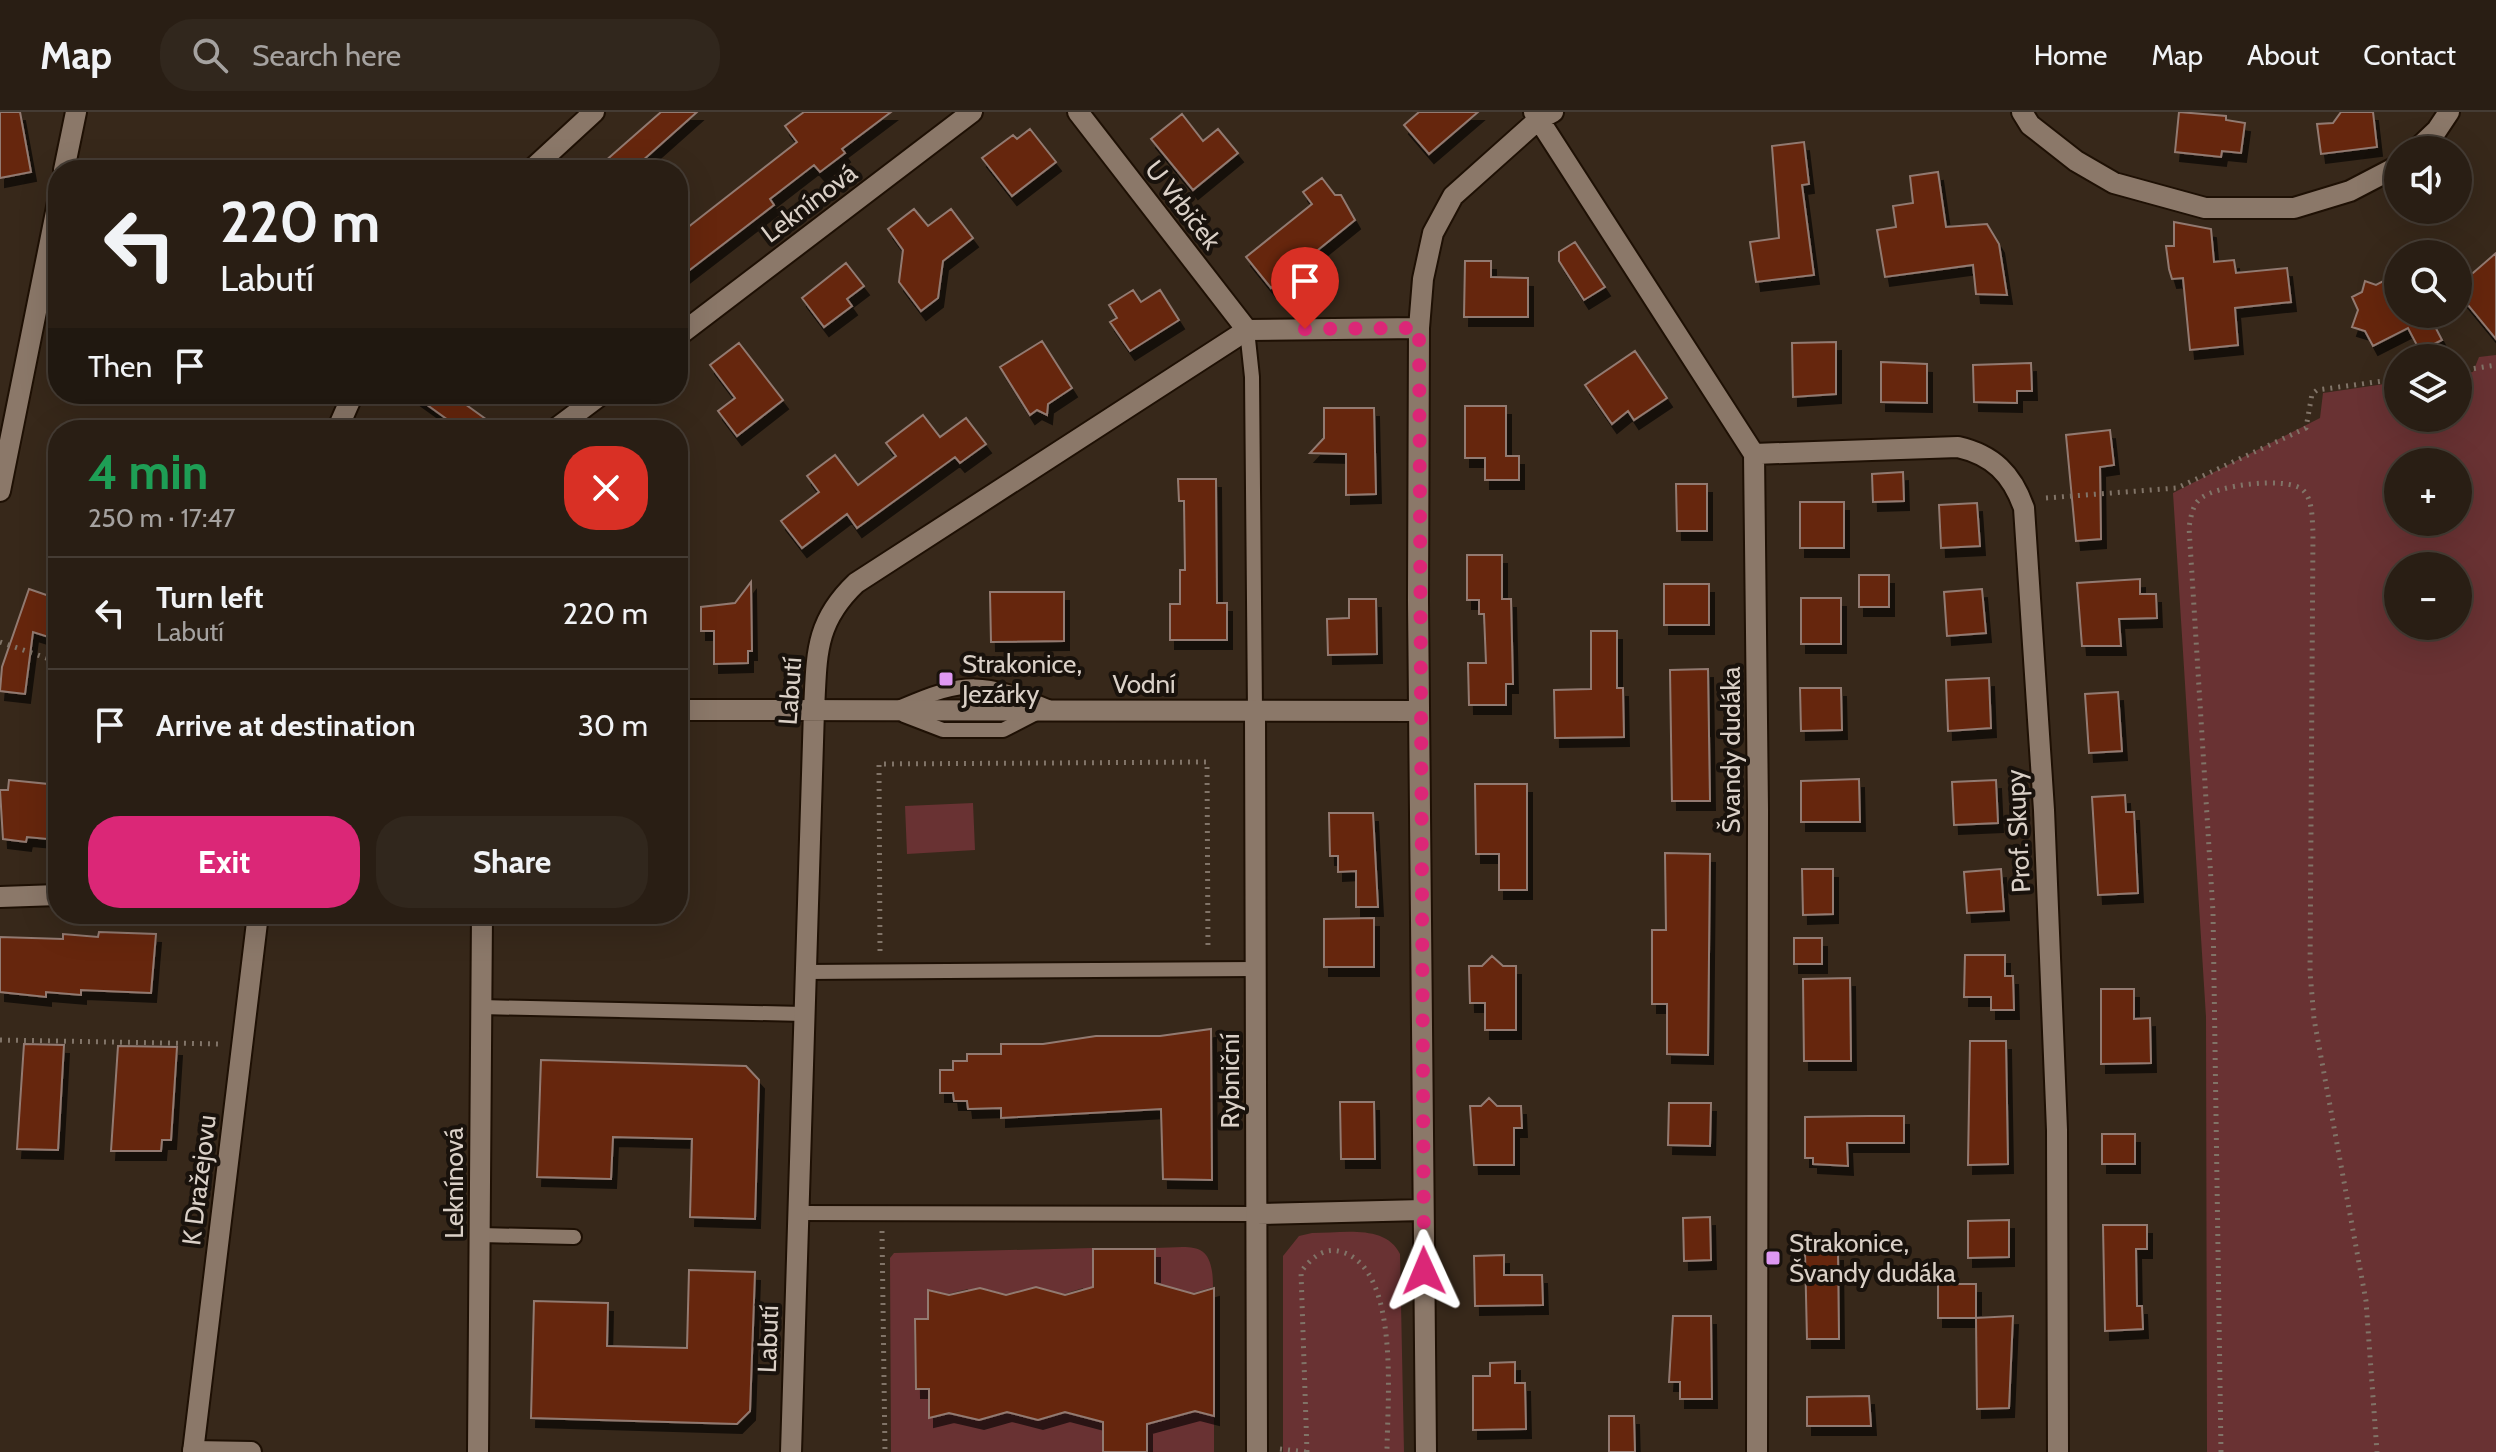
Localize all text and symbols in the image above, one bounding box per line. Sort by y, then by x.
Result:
search box [160,19,720,91]
text: Map [40,32,112,79]
icon: search [188,33,232,77]
text: Search here [252,37,401,74]
text: Home [2034,38,2107,72]
text: Map [2151,38,2203,72]
text: About [2247,38,2319,72]
text: Contact [2363,38,2456,72]
map controls [2384,136,2472,640]
button: sound [2384,136,2472,224]
street label: U Vrbiček [1138,154,1228,256]
street label: Leknínová [755,156,864,249]
text: 220 m [220,188,380,256]
icon: left [88,192,192,296]
button: search [2384,240,2472,328]
pin [1271,247,1339,329]
text: Labutí [220,256,314,300]
icon: arrive [1283,259,1327,303]
icon: arrive [168,344,212,388]
button: layers [2384,344,2472,432]
text: Then [88,348,152,385]
text: 4 min [88,443,208,501]
button: close [564,446,648,530]
button: + [2384,448,2472,536]
text: 250 m · 17:47 [88,502,235,534]
button: − [2384,552,2472,640]
text: Turn left [156,579,264,616]
icon: left [88,591,132,635]
text: 220 m [563,595,648,632]
text: Labutí [156,616,224,648]
place label: Strakonice, Jezárky [961,648,1082,710]
street label: Labutí [772,656,808,726]
street label: Švandy dudáka [1715,666,1747,833]
street label: Vodní [1112,668,1176,700]
marker: Strakonice, Jezárky [937,670,955,688]
icon: arrive [88,703,132,747]
text: Arrive at destination [156,707,416,744]
text: 30 m [578,707,648,744]
street label: Prof. Skupy [1999,768,2037,894]
button: Exit [88,816,360,908]
button: Share [376,816,648,908]
street label: Rybniční [1214,1033,1246,1128]
street label: K Dražejovu [175,1113,223,1247]
street label: Leknínová [438,1127,470,1239]
place label: Strakonice, Švandy dudáka [1789,1227,1956,1289]
position arrow [1382,1229,1466,1313]
marker: Strakonice, Švandy dudáka [1764,1249,1782,1267]
street label: Labutí [751,1304,785,1373]

